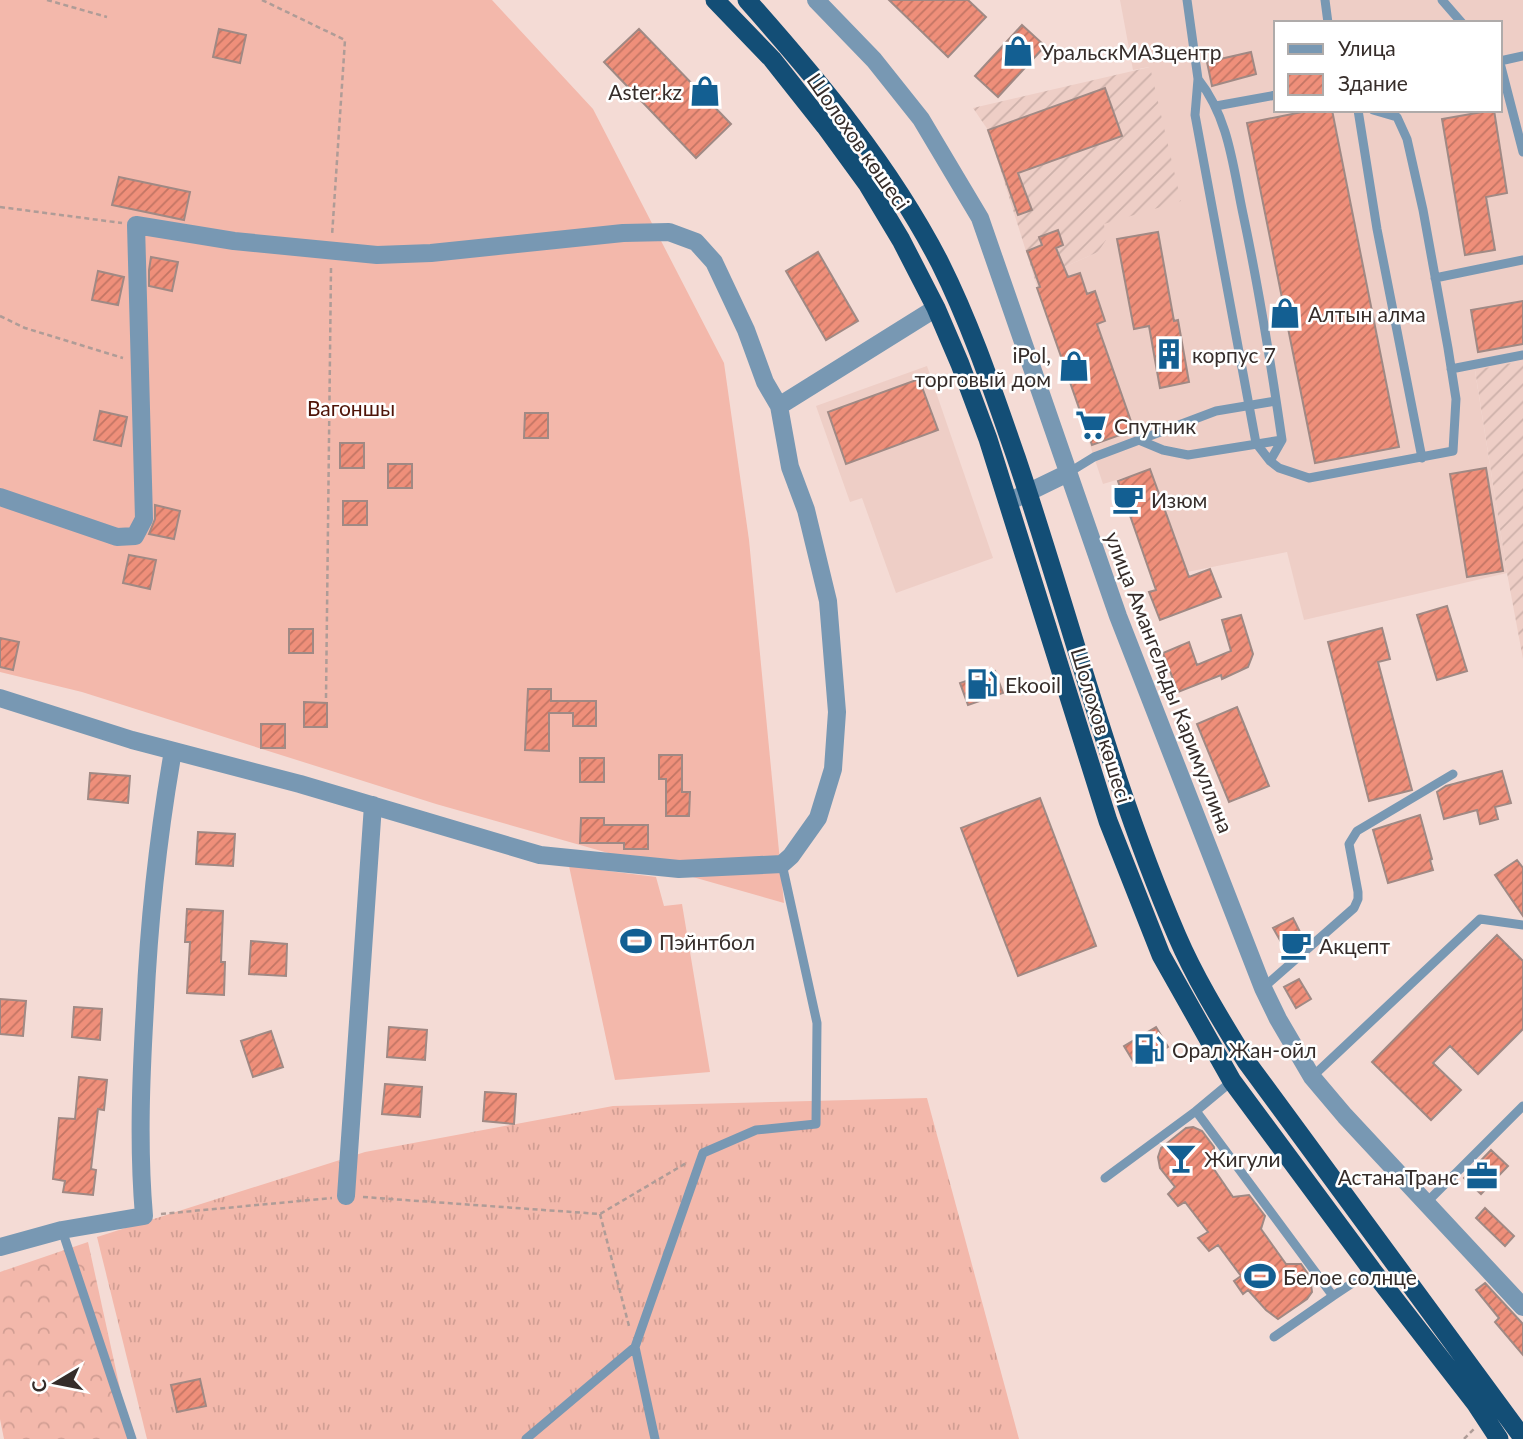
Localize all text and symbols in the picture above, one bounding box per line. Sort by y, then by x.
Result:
legend [1274,21,1502,112]
shop icon: УральскМАЗцентр [1001,34,1035,68]
text: Улица [1338,35,1396,60]
place label: УральскМАЗцентр [1041,39,1221,64]
street label: Шолохов көшесі [803,68,915,214]
text: Здание [1338,70,1408,95]
shop icon: Aster.kz [688,74,722,108]
place label: Aster.kz [608,79,682,104]
shop icon: Алтын алма [1268,296,1302,330]
place label: Алтын алма [1308,301,1426,326]
building icon: корпус 7 [1152,337,1186,371]
place label: iPol, торговый дом [915,342,1051,391]
place label: корпус 7 [1192,342,1276,367]
shop icon: iPol, торговый дом [1057,349,1091,383]
park label: Вагоншы [307,395,395,420]
supermarket icon: Спутник [1074,408,1108,442]
place label: Спутник [1114,413,1196,438]
cafe icon: Изюм [1111,482,1145,516]
place label: Изюм [1151,487,1207,512]
street label: улица Амангельды Каримуллина [1101,528,1239,836]
street label: Шолохов көшесі [1066,644,1138,806]
fuel station icon: Ekooil [965,667,999,701]
place label: Ekooil [1005,672,1061,697]
sports icon: Пэйнтбол [619,924,653,958]
cafe icon: Акцепт [1279,928,1313,962]
place label: Пэйнтбол [659,929,755,954]
place label: Акцепт [1319,933,1390,958]
fuel station icon: Орал Жан-ойл [1132,1032,1166,1066]
place label: Орал Жан-ойл [1172,1037,1316,1062]
bar icon: Жигули [1164,1141,1198,1175]
place label: Жигули [1204,1146,1281,1171]
office icon: АстанаТранс [1465,1159,1499,1193]
place label: АстанаТранс [1338,1164,1459,1189]
sports icon: Белое солнце [1243,1259,1277,1293]
place label: Белое солнце [1283,1264,1417,1289]
north arrow [21,1348,91,1418]
text: С [26,1377,51,1394]

